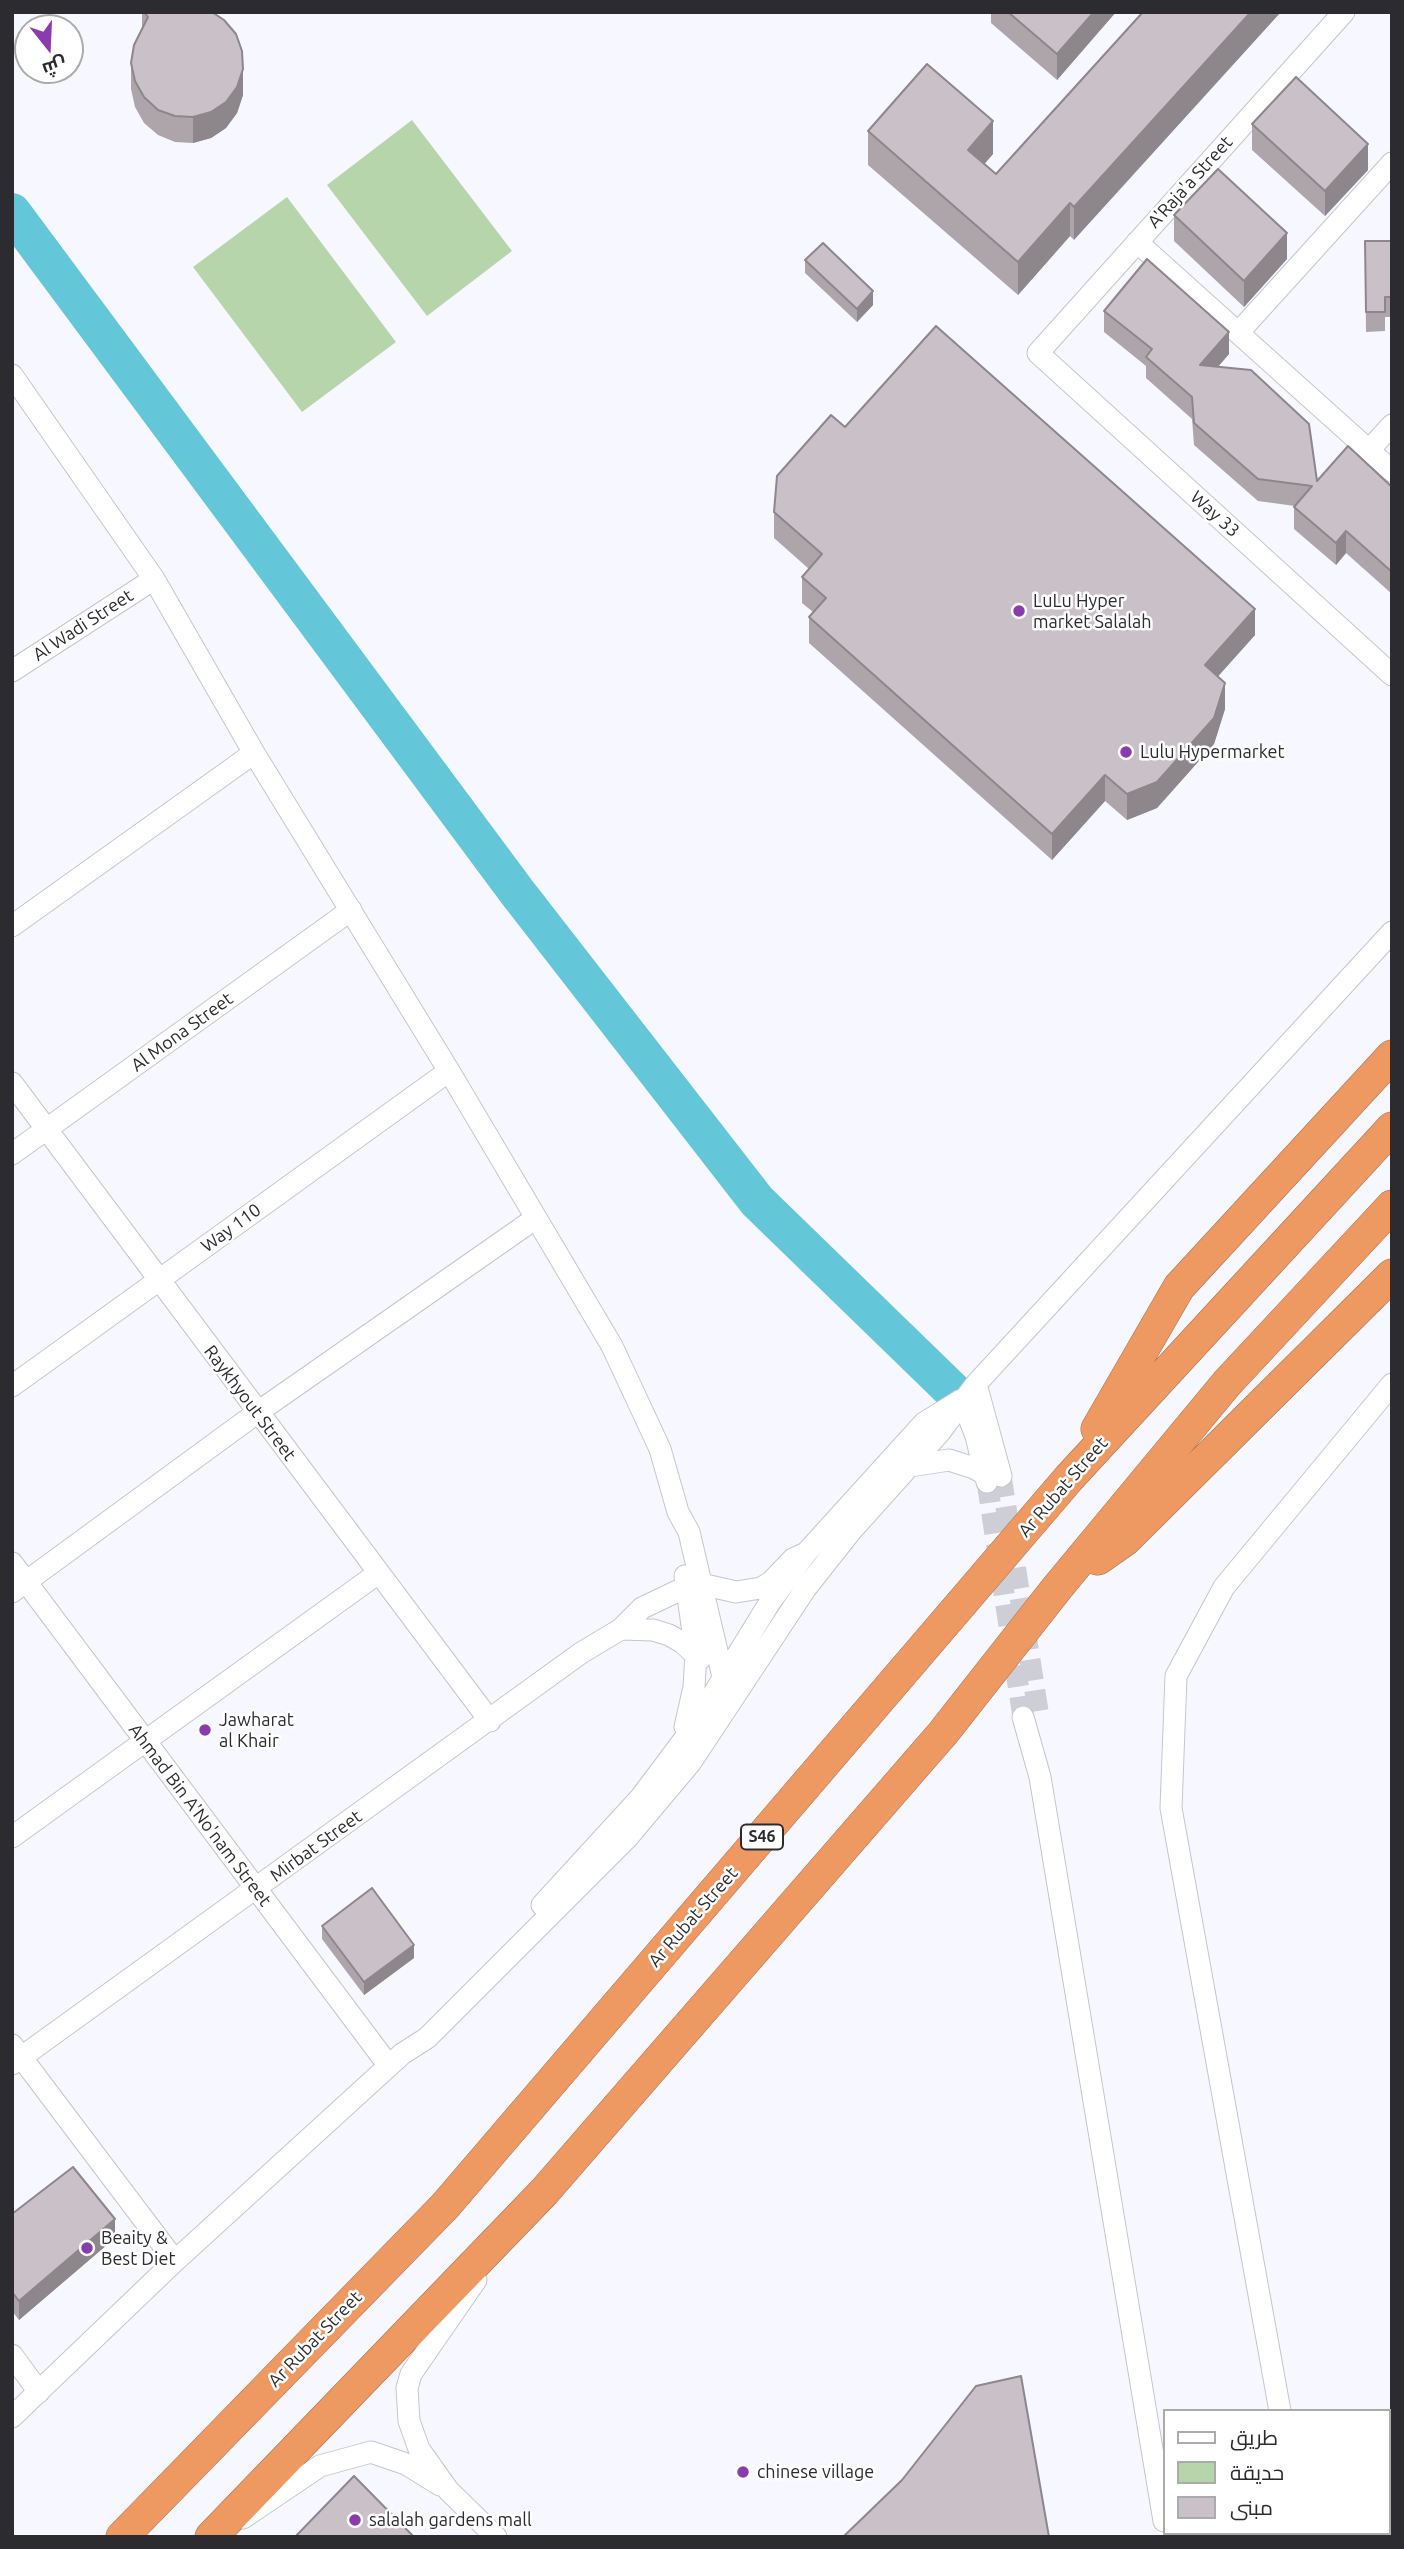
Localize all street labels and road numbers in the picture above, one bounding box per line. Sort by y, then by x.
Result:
street label: A'Raja'a Street [1143,131,1237,233]
street label: Way 33 [1186,486,1244,542]
street label: Al Wadi Street [29,585,137,665]
street label: Al Mona Street [127,988,237,1076]
street label: Way 110 [197,1199,265,1257]
street label: Raykhyout Street [199,1341,301,1465]
street label: Ar Rubat Street [1014,1433,1112,1541]
street label: Ahmad Bin A'No'nam Street [124,1719,276,1911]
street label: Mirbat Street [266,1806,366,1886]
road number: S46 [741,1825,783,1850]
street label: Ar Rubat Street [644,1863,742,1971]
street label: Ar Rubat Street [264,2286,366,2392]

